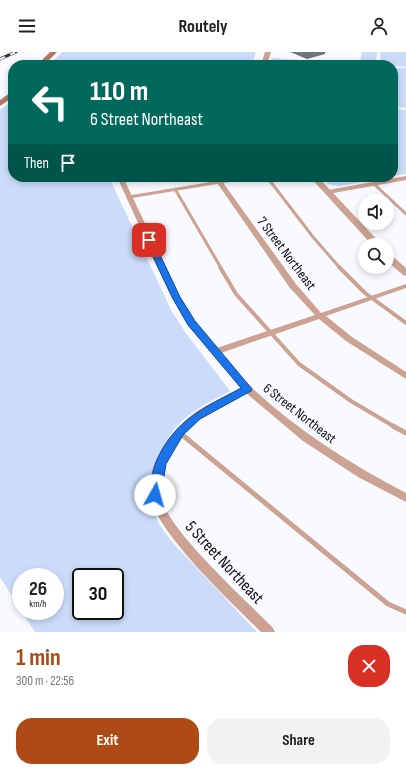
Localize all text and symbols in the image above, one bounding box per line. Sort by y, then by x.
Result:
icon: menu [16,15,38,37]
icon: person [368,15,390,37]
text: Routely [178,16,228,37]
text: 110 m [90,75,148,108]
icon: left [24,76,76,128]
text: 6 Street Northeast [90,109,203,130]
icon: arrive [57,152,79,174]
text: Then [24,154,49,173]
map controls [358,194,394,274]
button: sound [358,194,394,230]
street label: 7 Street Northeast [254,213,320,293]
pin [132,223,166,257]
icon: arrive [138,229,160,251]
button: search [358,238,394,274]
street label: 6 Street Northeast [260,380,340,447]
position arrow [134,474,176,516]
street label: 5 Street Northeast [181,517,268,608]
speed limit sign: 30 [72,568,124,620]
text: 26 [29,577,47,601]
text: km/h [29,598,47,610]
text: 1 min [16,643,61,672]
button: close [348,645,390,687]
text: 300 m · 22:56 [16,673,74,689]
button: Exit [16,718,199,764]
button: Share [207,718,390,764]

